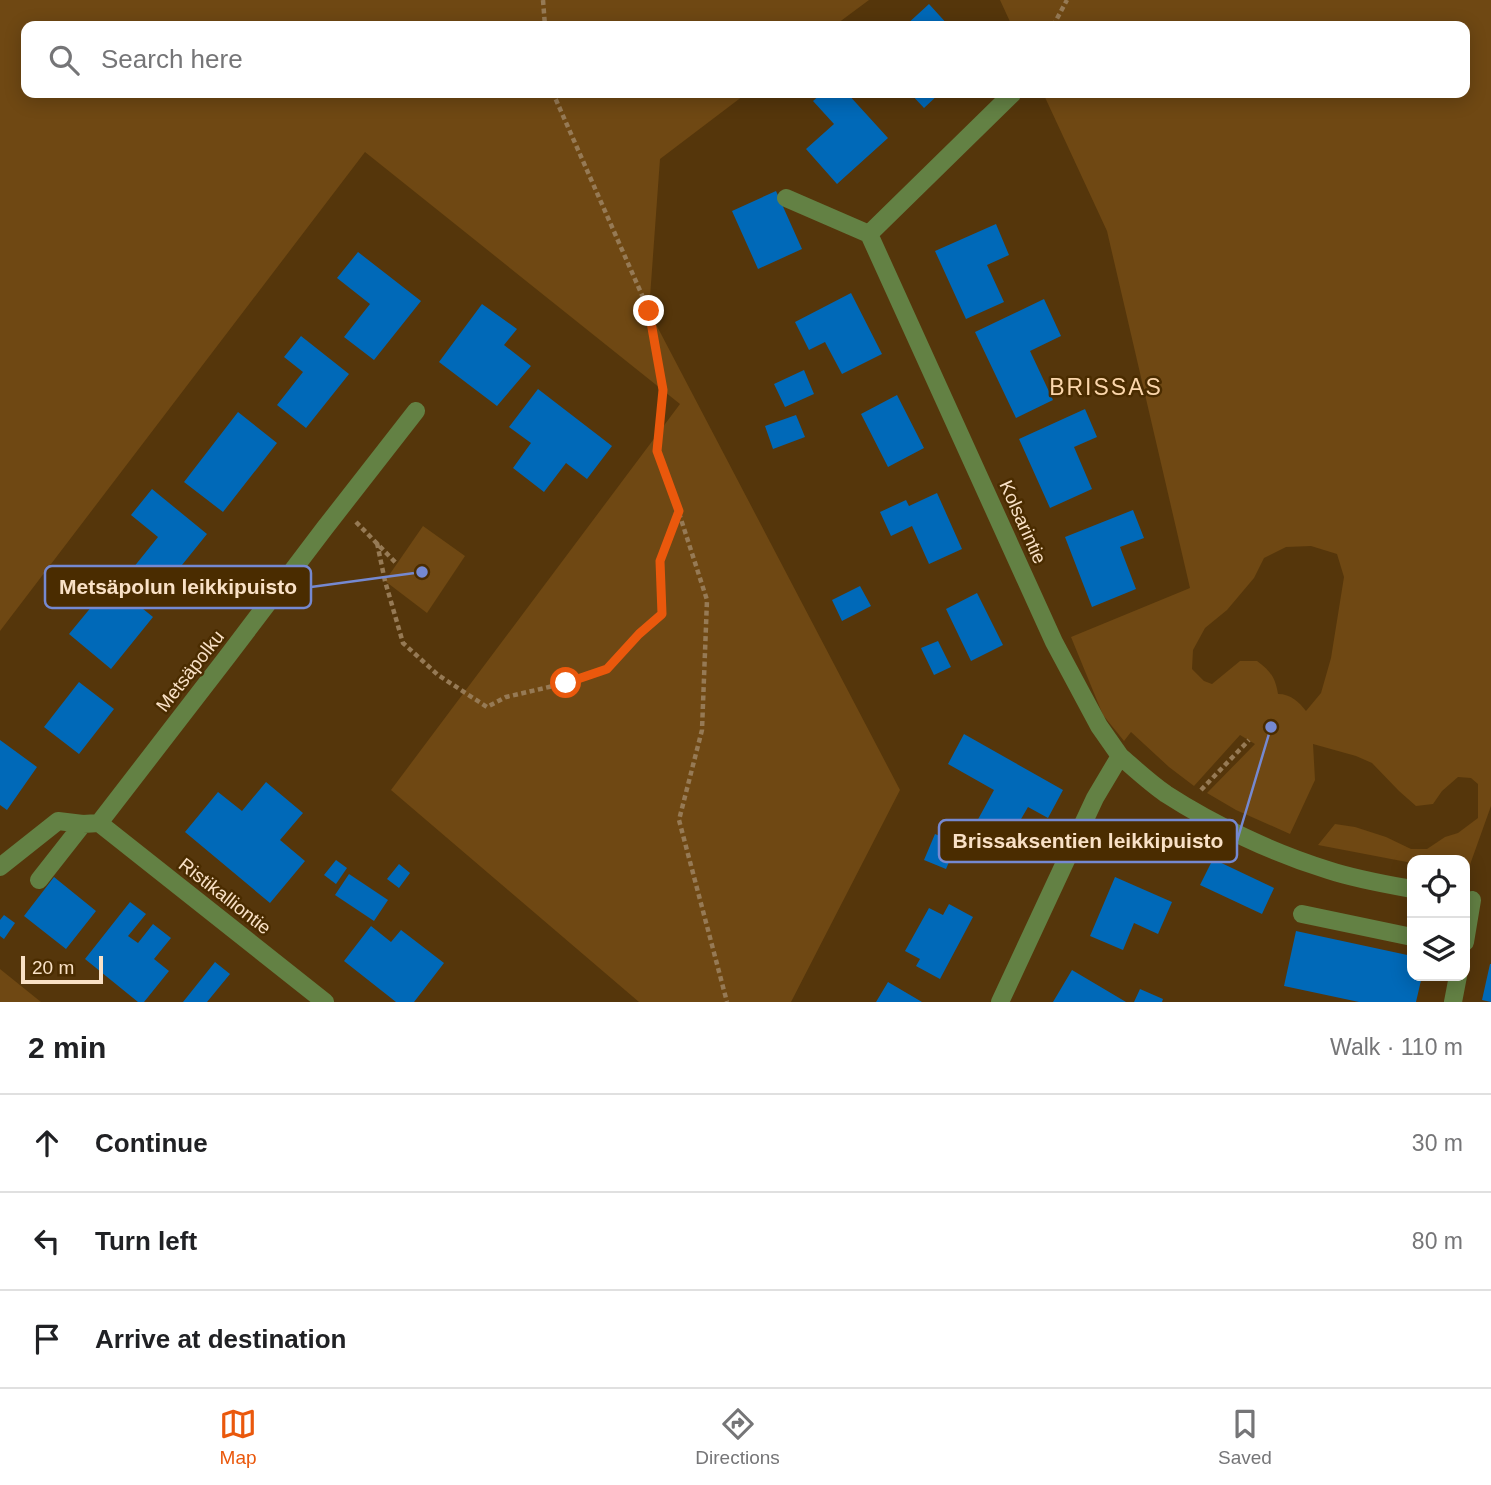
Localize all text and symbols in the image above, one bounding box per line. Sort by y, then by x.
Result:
search box [21,21,1470,98]
icon: search [45,41,83,79]
text: Search here [101,44,243,74]
route end [633,295,664,326]
district label: BRISSAS [1049,374,1163,400]
street label: Kolsarintie [995,477,1051,567]
callout: Metsäpolun leikkipuisto [45,566,311,608]
text: Metsäpolun leikkipuisto [59,575,297,598]
street label: Metsäpolku [152,626,228,716]
route start [550,667,581,698]
callout: Brissaksentien leikkipuisto [939,820,1237,862]
text: Brissaksentien leikkipuisto [953,829,1223,852]
street label: Ristikalliontie [175,854,275,938]
map controls [1407,855,1470,981]
button: locate [1407,855,1470,918]
button: layers [1407,918,1470,981]
scale bar [21,953,103,985]
text: 20 m [32,957,74,978]
text: 2 min [28,1031,106,1064]
text: Walk · 110 m [1330,1034,1463,1060]
icon: ahead [28,1124,66,1162]
text: Continue [95,1128,208,1158]
text: 30 m [1412,1130,1463,1156]
icon: left [28,1222,66,1260]
text: Turn left [95,1226,197,1256]
text: 80 m [1412,1228,1463,1254]
icon: arrive [28,1320,66,1358]
text: Arrive at destination [95,1324,346,1354]
tab: Map [219,1405,257,1469]
tab: Directions [695,1405,780,1469]
tab: Saved [1218,1405,1272,1469]

